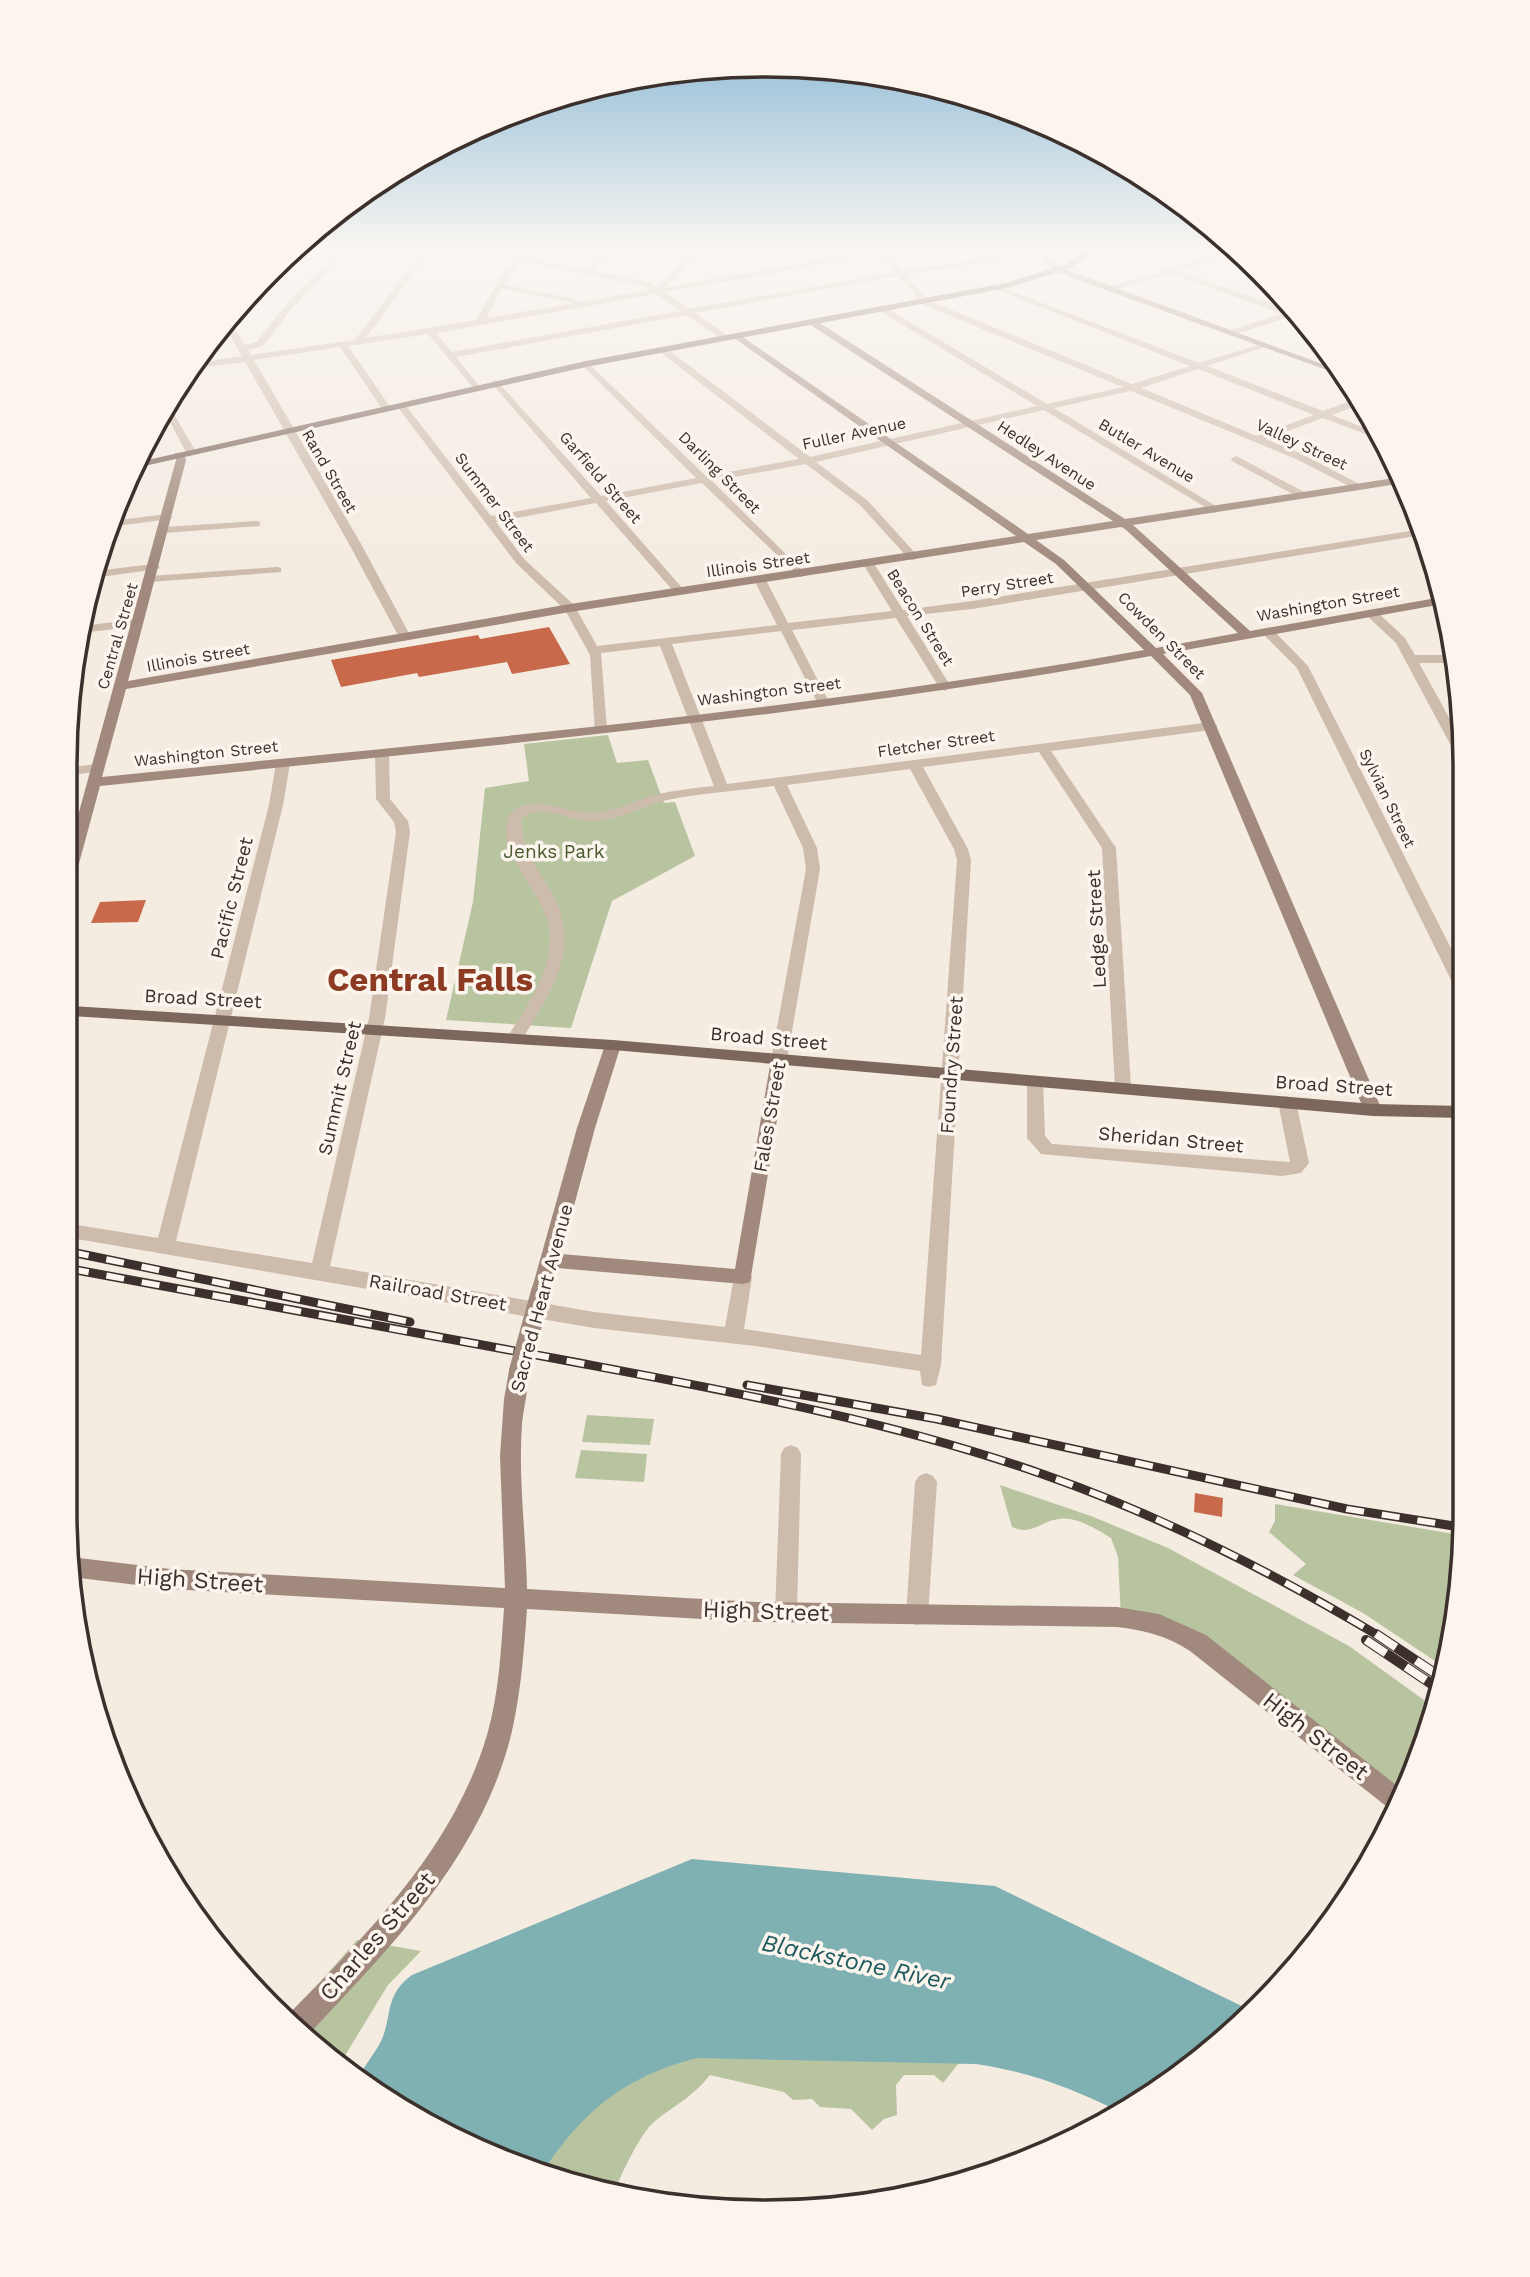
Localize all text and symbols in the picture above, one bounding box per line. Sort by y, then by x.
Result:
street label: Fuller Avenue [801,413,908,454]
street label: Butler Avenue [1095,414,1198,487]
street label: Valley Street [1253,415,1351,474]
street label: Hedley Avenue [994,416,1100,494]
street label: Rand Street [298,426,361,517]
street label: Darling Street [675,427,765,518]
street label: Garfield Street [556,428,646,527]
street label: Summer Street [451,449,538,556]
street label: Illinois Street [705,548,811,581]
street label: Beacon Street [883,565,958,670]
street label: Perry Street [959,568,1055,601]
street label: Central Street [93,580,142,692]
street label: Washington Street [1255,582,1401,625]
street label: Cowden Street [1114,588,1210,683]
street label: Illinois Street [145,639,251,676]
street label: Washington Street [696,673,842,710]
street label: Fletcher Street [876,726,996,761]
street label: Washington Street [133,736,279,771]
street label: Sylvian Street [1355,746,1420,851]
street label: Pacific Street [205,835,258,961]
park label: Jenks Park [503,840,605,863]
street label: Ledge Street [1082,869,1111,989]
district label: Central Falls [327,960,533,999]
street label: Broad Street [144,984,262,1013]
street label: Foundry Street [935,995,968,1135]
street label: Summit Street [313,1019,366,1157]
street label: Broad Street [709,1022,829,1055]
street label: Fales Street [748,1060,791,1174]
street label: Broad Street [1275,1070,1393,1101]
street label: Sheridan Street [1097,1122,1245,1157]
street label: Sacred Heart Avenue [505,1202,578,1395]
street label: Railroad Street [367,1269,509,1316]
street label: High Street [136,1563,264,1598]
street label: High Street [702,1596,830,1627]
street label: High Street [1258,1687,1374,1786]
street label: Charles Street [314,1866,441,2006]
water label: Blackstone River [759,1928,954,1996]

